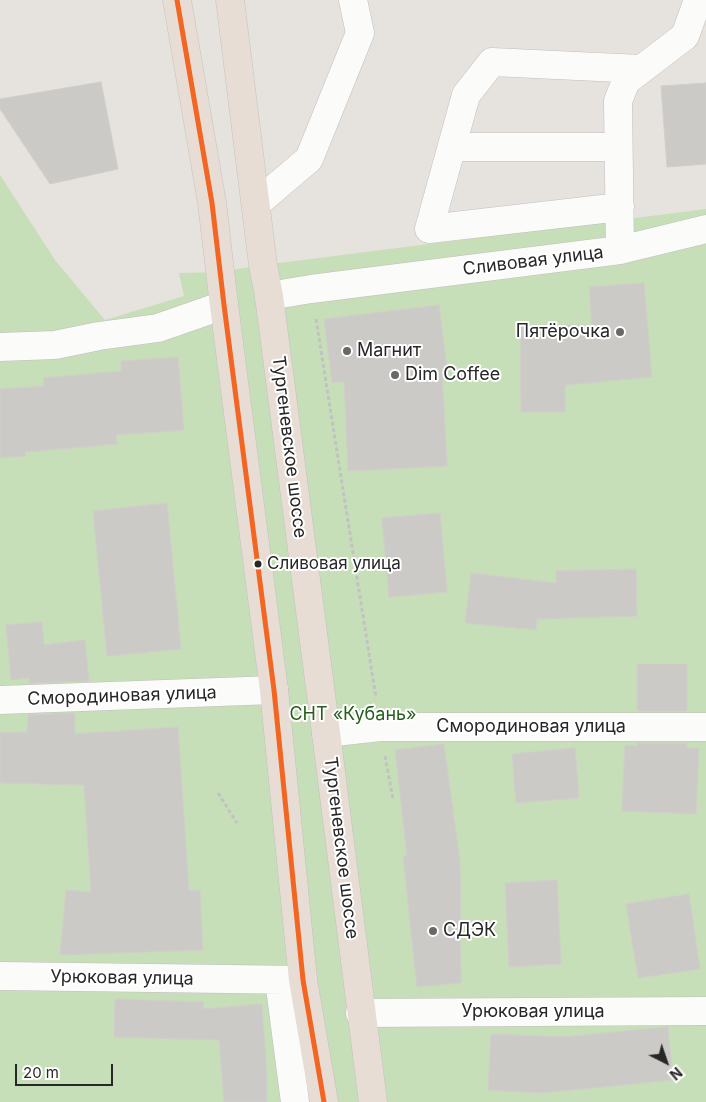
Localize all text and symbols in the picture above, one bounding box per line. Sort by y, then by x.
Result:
street label: Сливовая улица [461,242,605,280]
place label: Пятёрочка [516,321,610,343]
marker: Пятёрочка [614,326,626,338]
place label: Магнит [357,340,421,362]
marker: Магнит [341,345,353,357]
street label: Тургеневское шоссе [267,355,311,539]
place label: Dim Coffee [405,364,500,386]
marker: Dim Coffee [389,369,401,381]
place label: Сливовая улица [267,554,401,574]
marker: Сливовая улица [253,559,263,569]
street label: Смородиновая улица [27,682,217,710]
park label: СНТ «Кубань» [289,704,417,726]
street label: Смородиновая улица [436,716,626,738]
street label: Тургеневское шоссе [319,756,363,940]
place label: СДЭК [443,920,496,942]
marker: СДЭК [427,925,439,937]
street label: Урюковая улица [50,966,194,990]
street label: Урюковая улица [461,1001,605,1023]
north arrow [641,1037,691,1087]
scale bar [18,1054,115,1086]
text: 20 m [23,1063,59,1082]
text: N [667,1064,686,1084]

